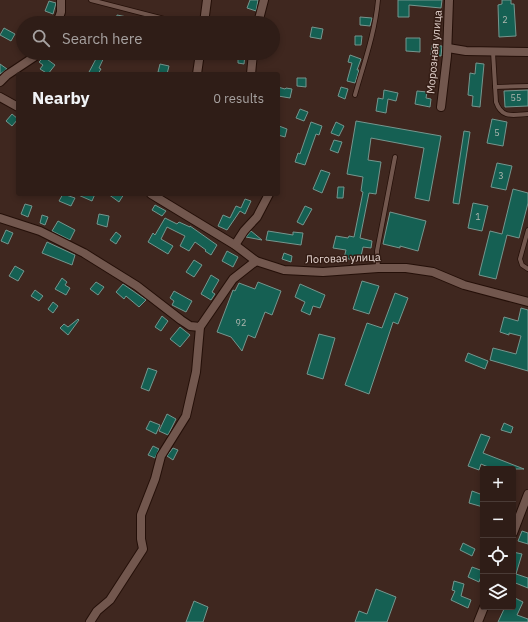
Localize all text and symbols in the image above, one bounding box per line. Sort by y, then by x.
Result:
street label: Морозная улица [423,9,445,95]
house number: 2 [502,14,508,25]
search box [16,16,280,60]
icon: search [30,27,52,49]
text: Search here [62,29,142,48]
text: Nearby [32,87,90,109]
text: 0 results [213,90,264,107]
house number: 55 [511,92,521,103]
house number: 5 [494,127,500,138]
house number: 3 [498,170,504,181]
house number: 1 [475,211,481,222]
street label: Логовая улица [305,250,381,266]
house number: 92 [236,317,246,328]
map controls [480,466,516,610]
button: + [480,466,516,502]
button: − [480,502,516,538]
button: locate [480,538,516,574]
button: layers [480,574,516,610]

